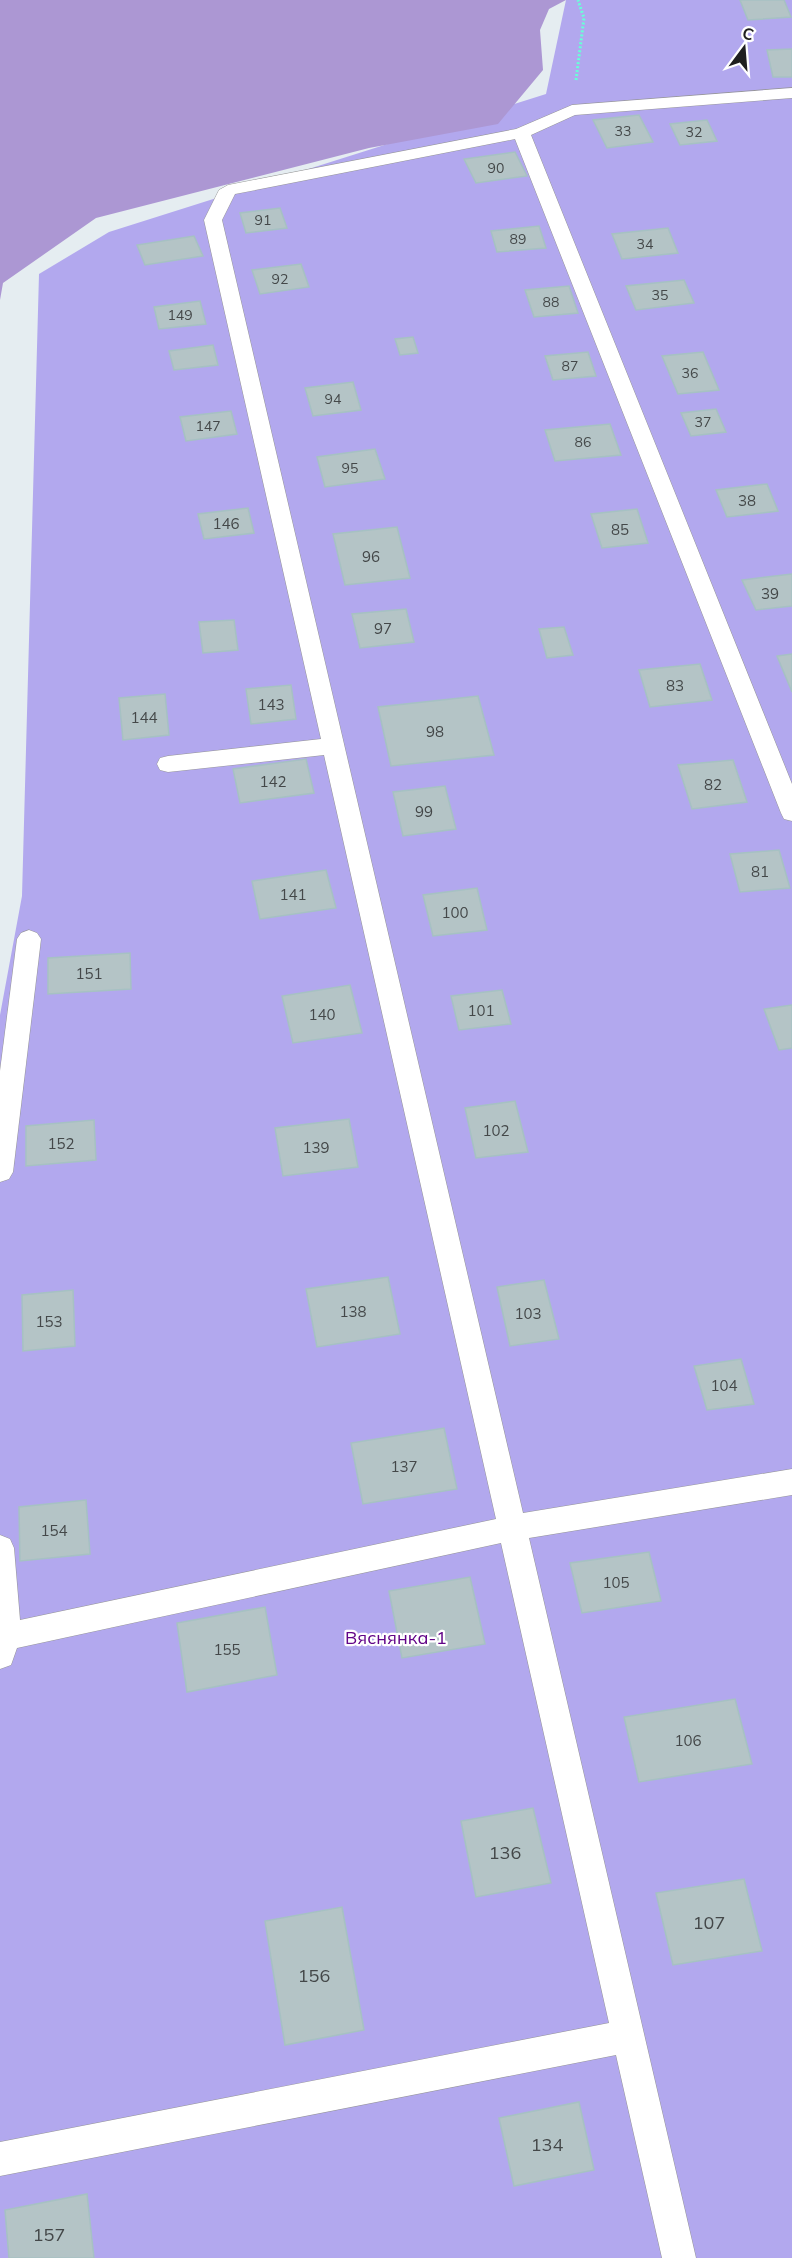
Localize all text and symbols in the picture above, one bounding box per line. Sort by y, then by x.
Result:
north arrow [714,18,774,78]
text: С [740,22,756,45]
house number: 33 [615,122,631,140]
house number: 32 [686,123,702,141]
house number: 90 [488,159,504,177]
house number: 91 [255,211,271,229]
house number: 89 [510,230,526,248]
house number: 34 [637,235,654,253]
house number: 92 [272,270,288,288]
house number: 35 [652,286,668,304]
house number: 88 [543,293,559,311]
house number: 149 [167,306,193,324]
house number: 87 [562,357,578,375]
house number: 36 [682,364,698,382]
house number: 94 [325,390,342,408]
house number: 37 [695,413,711,431]
house number: 147 [195,417,221,435]
house number: 86 [575,433,591,451]
house number: 95 [342,459,358,477]
house number: 38 [738,491,756,510]
house number: 146 [212,514,240,533]
house number: 85 [611,520,629,539]
house number: 96 [362,547,380,566]
house number: 39 [761,584,779,603]
house number: 97 [374,619,392,638]
house number: 83 [666,676,684,695]
house number: 143 [257,695,285,714]
house number: 144 [130,708,158,727]
house number: 98 [426,722,444,741]
house number: 142 [259,772,287,791]
house number: 82 [704,775,722,794]
house number: 99 [415,802,433,821]
house number: 81 [751,862,769,881]
house number: 141 [279,885,307,904]
house number: 100 [441,903,469,922]
house number: 151 [75,964,103,983]
house number: 101 [467,1001,495,1020]
house number: 140 [308,1005,336,1024]
house number: 102 [482,1121,510,1140]
house number: 152 [47,1134,75,1153]
house number: 139 [302,1138,330,1157]
house number: 138 [339,1302,367,1321]
house number: 103 [514,1304,542,1323]
house number: 153 [35,1312,63,1331]
house number: 104 [710,1376,738,1395]
house number: 137 [390,1457,418,1476]
house number: 154 [40,1521,68,1540]
house number: 105 [602,1573,630,1592]
park label: Вяснянка-1 [345,1626,447,1649]
house number: 155 [213,1640,241,1659]
house number: 106 [674,1731,702,1750]
house number: 136 [489,1841,521,1864]
house number: 107 [693,1911,725,1934]
house number: 156 [298,1964,330,1987]
house number: 134 [531,2133,563,2156]
house number: 157 [33,2223,65,2246]

